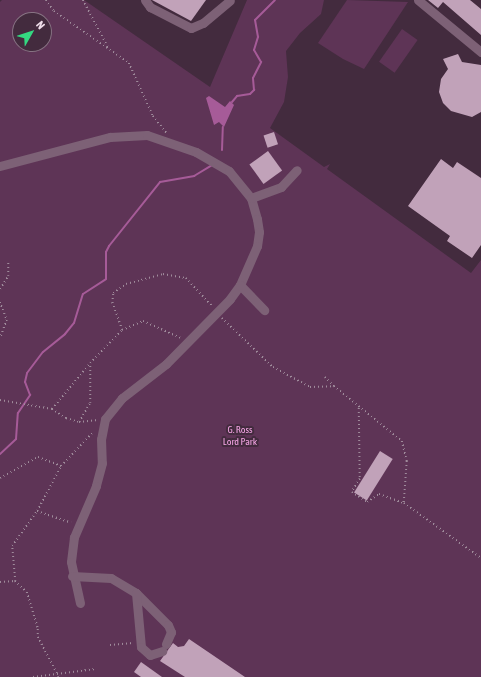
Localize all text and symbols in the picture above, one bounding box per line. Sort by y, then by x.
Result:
north arrow [12,12,52,52]
text: N [34,19,47,31]
park label: G. Ross Lord Park [223,423,257,446]

